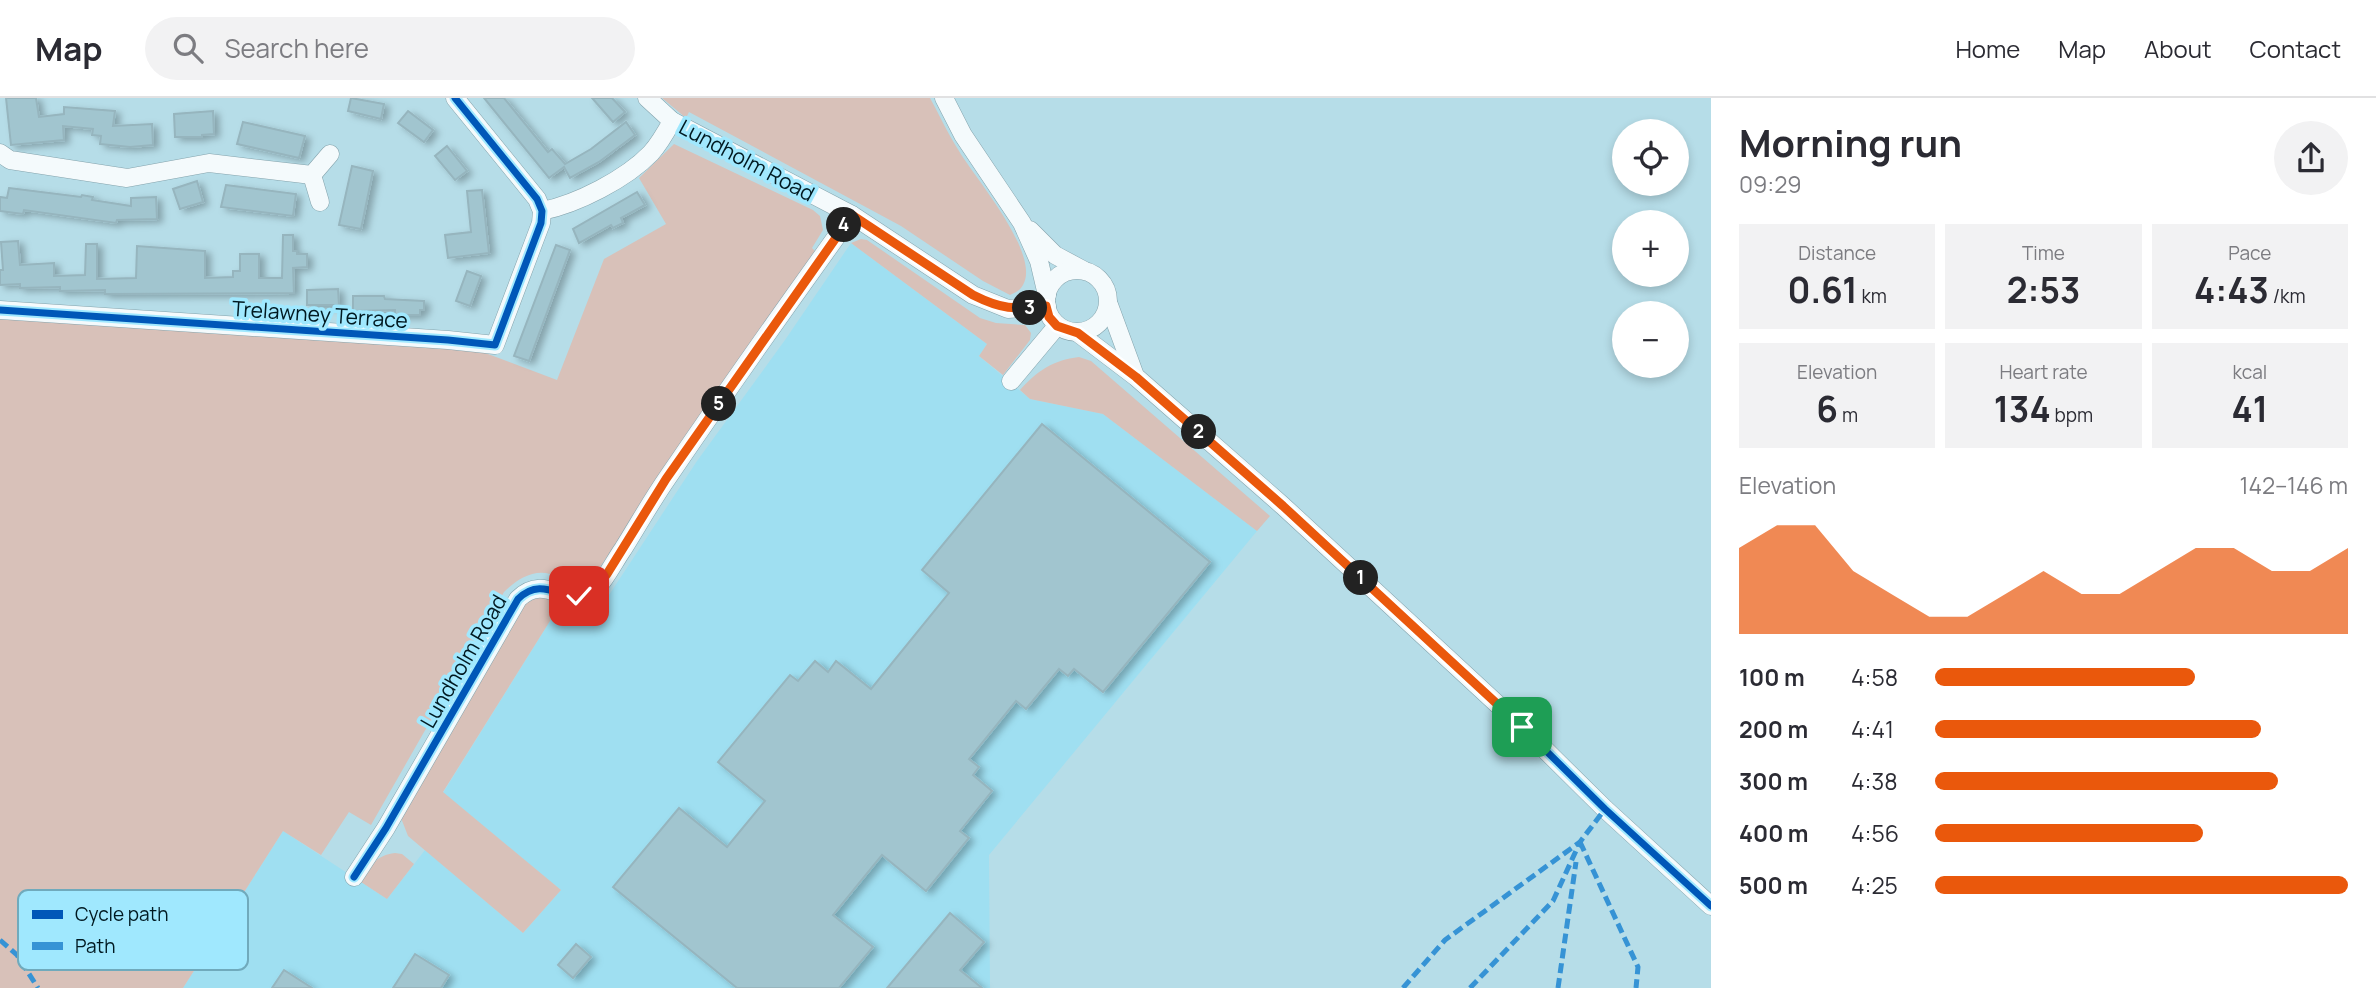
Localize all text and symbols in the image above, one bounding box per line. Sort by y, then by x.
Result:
search box [145,17,635,80]
text: Map [35,26,103,71]
icon: search [169,29,207,67]
text: Search here [225,30,369,66]
text: Home [1955,32,2020,65]
text: Map [2058,32,2106,65]
text: About [2144,32,2212,65]
text: Contact [2250,32,2341,65]
street label: Lundholm Road [674,113,820,207]
text: Morning run [1739,116,1962,168]
map controls [1612,119,1689,378]
button: locate [1612,119,1689,196]
button: share [2274,121,2348,195]
text: 09:29 [1739,168,1802,200]
pin: 4 [826,208,862,242]
button: + [1612,210,1689,287]
text: 4 [838,211,849,237]
text: Distance [1798,240,1876,266]
text: Time [2022,240,2065,266]
text: Pace [2228,240,2271,266]
text: 0.61 [1787,266,1858,314]
text: 2:53 [2007,266,2080,314]
text: 4:43 [2194,266,2269,314]
text: km [1858,283,1887,309]
text: /km [2269,283,2306,309]
pin: 3 [1012,290,1048,326]
street label: Trelawney Terrace [231,294,409,334]
text: 3 [1024,294,1035,320]
button: − [1612,301,1689,378]
text: Elevation [1797,359,1877,385]
text: Heart rate [1999,359,2088,385]
text: kcal [2232,359,2267,385]
text: 6 [1816,385,1838,433]
text: 134 [1994,385,2051,433]
text: 41 [2232,385,2268,433]
pin: 5 [702,386,736,422]
text: 5 [713,390,724,416]
text: m [1838,402,1858,428]
text: bpm [2051,402,2093,428]
pin: 2 [1182,414,1216,450]
text: 2 [1193,418,1204,444]
text: Elevation [1739,469,1836,501]
text: 142–146 m [2239,469,2348,501]
pin: 1 [1344,560,1378,596]
text: 1 [1356,564,1365,590]
pin [549,566,609,626]
icon: check [560,577,598,615]
street label: Lundholm Road [413,589,513,733]
text: 100 m [1739,661,1805,693]
text: 4:58 [1851,661,1898,693]
pin [1492,697,1552,757]
icon: arrive [1503,708,1541,746]
text: 200 m [1739,713,1808,745]
text: 4:41 [1851,713,1894,745]
text: 300 m [1739,765,1808,797]
text: 4:38 [1851,765,1898,797]
text: 400 m [1739,817,1809,849]
text: 4:56 [1851,817,1899,849]
text: 500 m [1739,869,1808,901]
text: 4:25 [1851,869,1898,901]
legend [18,890,248,970]
text: Cycle path [75,901,169,927]
text: Path [75,933,115,959]

